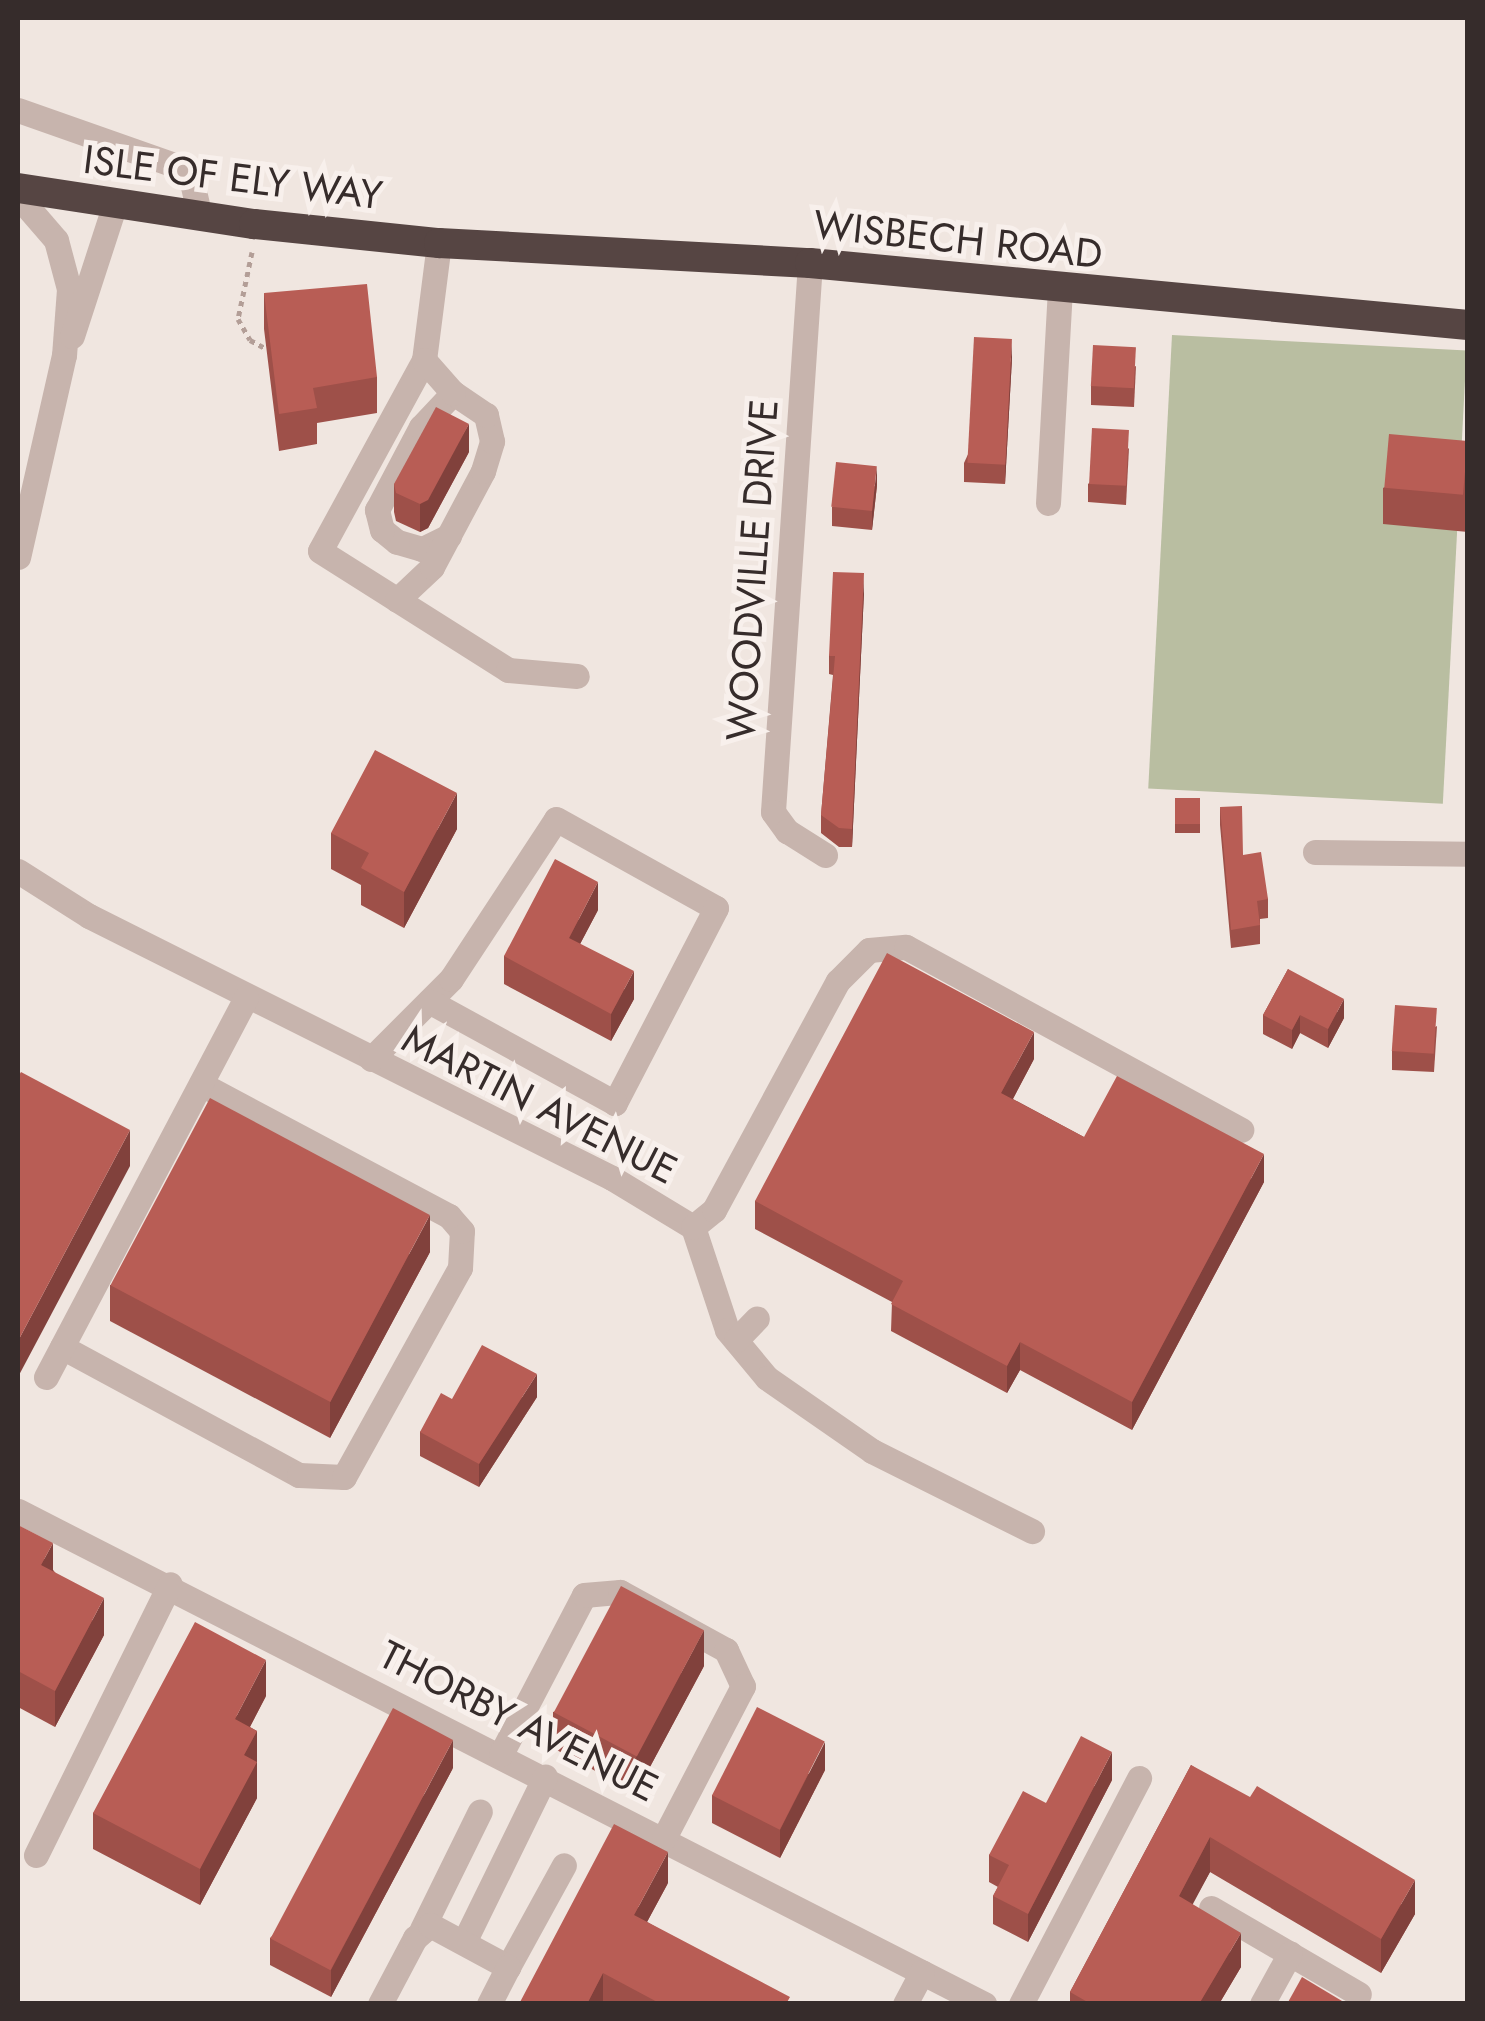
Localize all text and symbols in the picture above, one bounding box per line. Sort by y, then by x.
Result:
street label: ISLE OF ELY WAY [81,135,385,219]
street label: WISBECH ROAD [811,200,1105,278]
street label: WOODVILLE DRIVE [716,398,788,742]
street label: MARTIN AVENUE [395,1014,685,1194]
street label: THORBY AVENUE [372,1630,666,1812]

